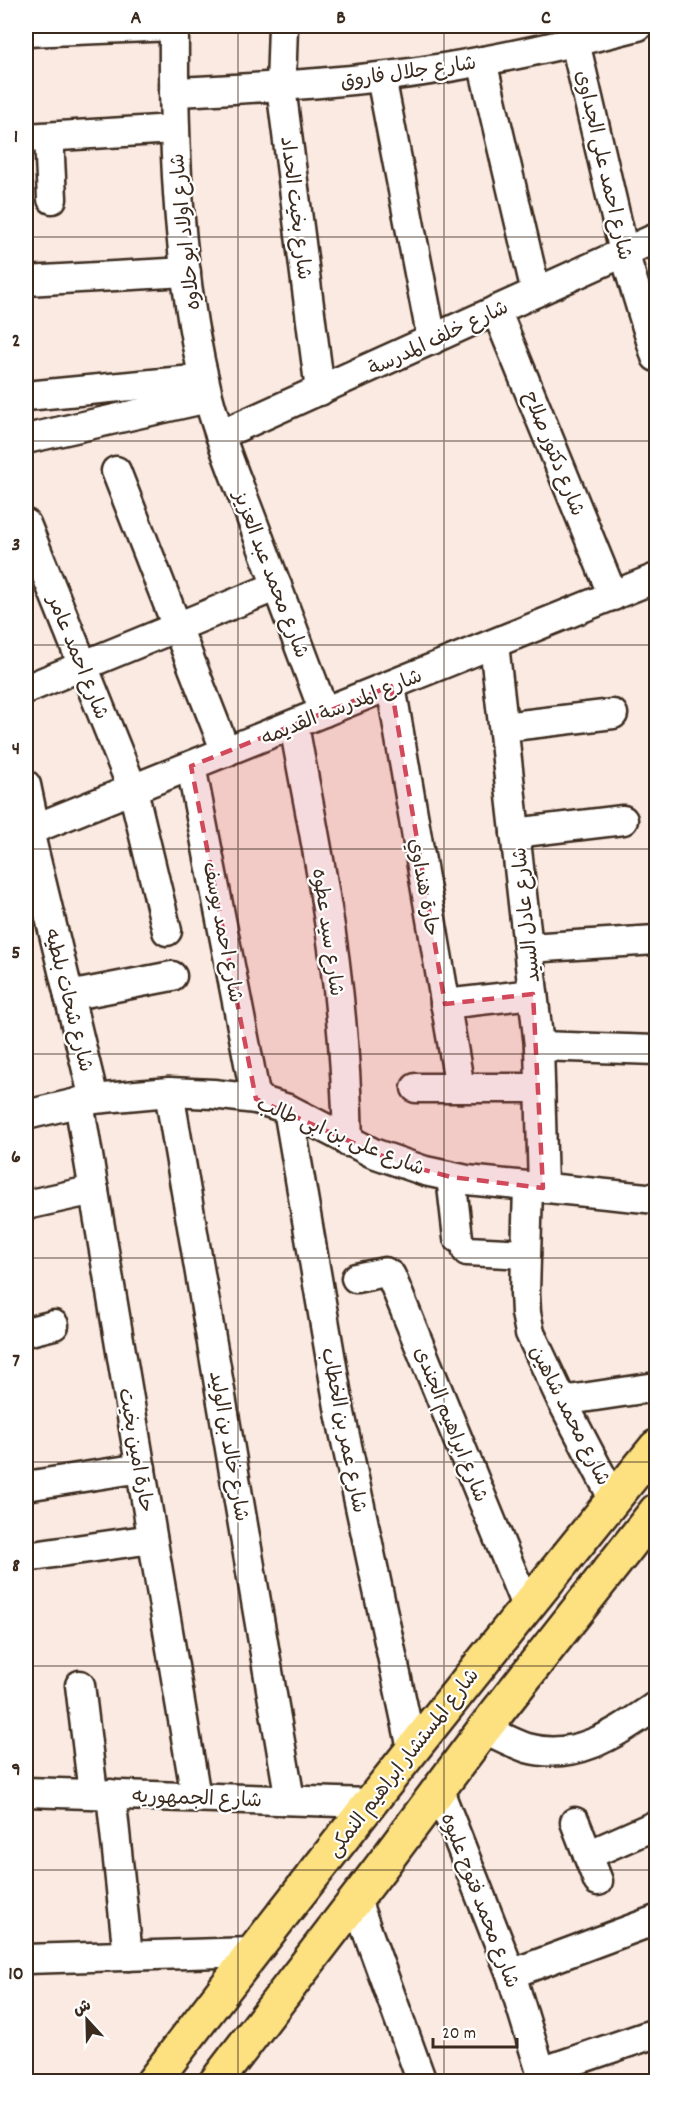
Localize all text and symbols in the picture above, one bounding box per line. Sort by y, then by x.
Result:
text: A [131,5,142,33]
text: B [336,5,346,33]
text: C [541,5,551,33]
street label: شارع جلال فاروق [339,51,478,97]
street label: شارع احمد على الجداوى [567,68,638,263]
text: 1 [14,124,18,152]
street label: شارع بخيت الحداد [271,135,317,282]
street label: شارع اولاد ابو حلاوه [165,152,209,311]
street label: شارع خلف المدرسة [365,295,514,384]
text: 2 [12,328,20,356]
street label: شارع دكتور صلاح [514,387,590,521]
street label: شارع محمد عبد العزيز [224,486,314,663]
text: 3 [12,532,20,560]
street label: شارع احمد عامر [38,590,114,724]
street label: شارع المدرسة القديمه [257,664,427,754]
text: 4 [12,736,20,764]
street label: حارة هنداوي [400,836,444,939]
street label: شارع عادل السيد [507,846,549,984]
street label: شارع احمد يوسف [194,860,248,1005]
street label: شارع سيد عطوه [303,867,349,998]
street label: شارع شحات بلطيه [36,926,98,1075]
text: 5 [11,940,21,968]
street label: شارع على بن ابى طالب [252,1091,428,1184]
text: 6 [11,1144,21,1172]
street label: شارع محمد شاهين [521,1341,616,1491]
street label: شارع ابراهيم الجندى [405,1343,493,1507]
street label: شارع عمر بن الخطاب [312,1345,372,1516]
text: 7 [12,1348,20,1376]
street label: شارع خالد بن الوليد [200,1369,254,1524]
street label: حارة امين بخيت [109,1386,159,1515]
text: 8 [12,1553,20,1581]
street label: شارع المستشار ابراهيم النمكى [322,1663,487,1864]
text: 9 [11,1757,21,1785]
street label: شارع الجمهوريه [132,1784,262,1816]
street label: شارع محمد فتوح عليوه [432,1809,525,1993]
text: 10 [8,1961,24,1989]
north arrow [57,1990,117,2050]
text: ش [70,1994,95,2022]
scale bar [433,2011,517,2049]
text: 20 m [442,2022,476,2047]

